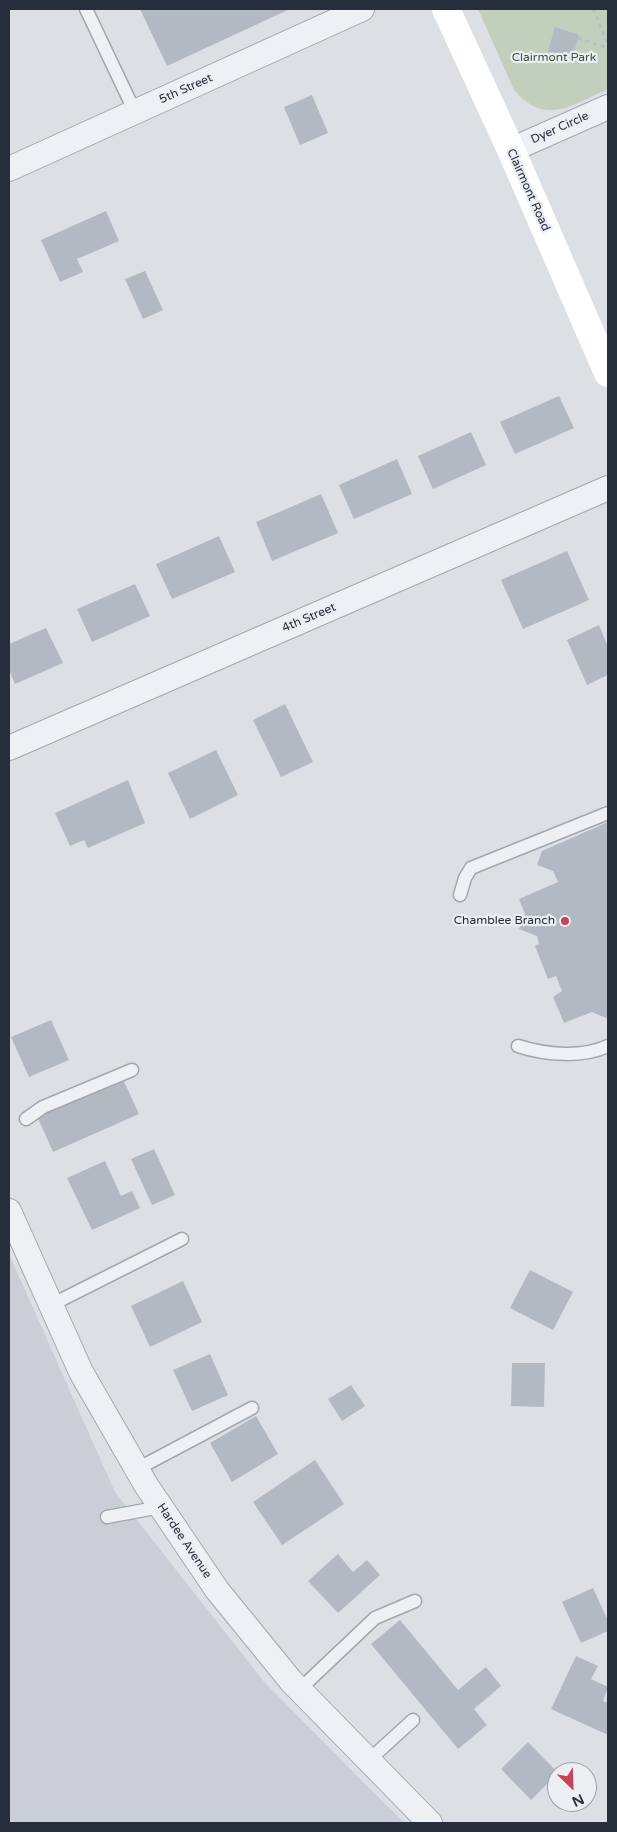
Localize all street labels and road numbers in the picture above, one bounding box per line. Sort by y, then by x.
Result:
street label: 5th Street [157,71,215,107]
street label: Dyer Circle [529,109,591,147]
street label: Clairmont Road [503,146,553,234]
street label: 4th Street [280,600,338,636]
street label: Hardee Avenue [154,1501,214,1581]

